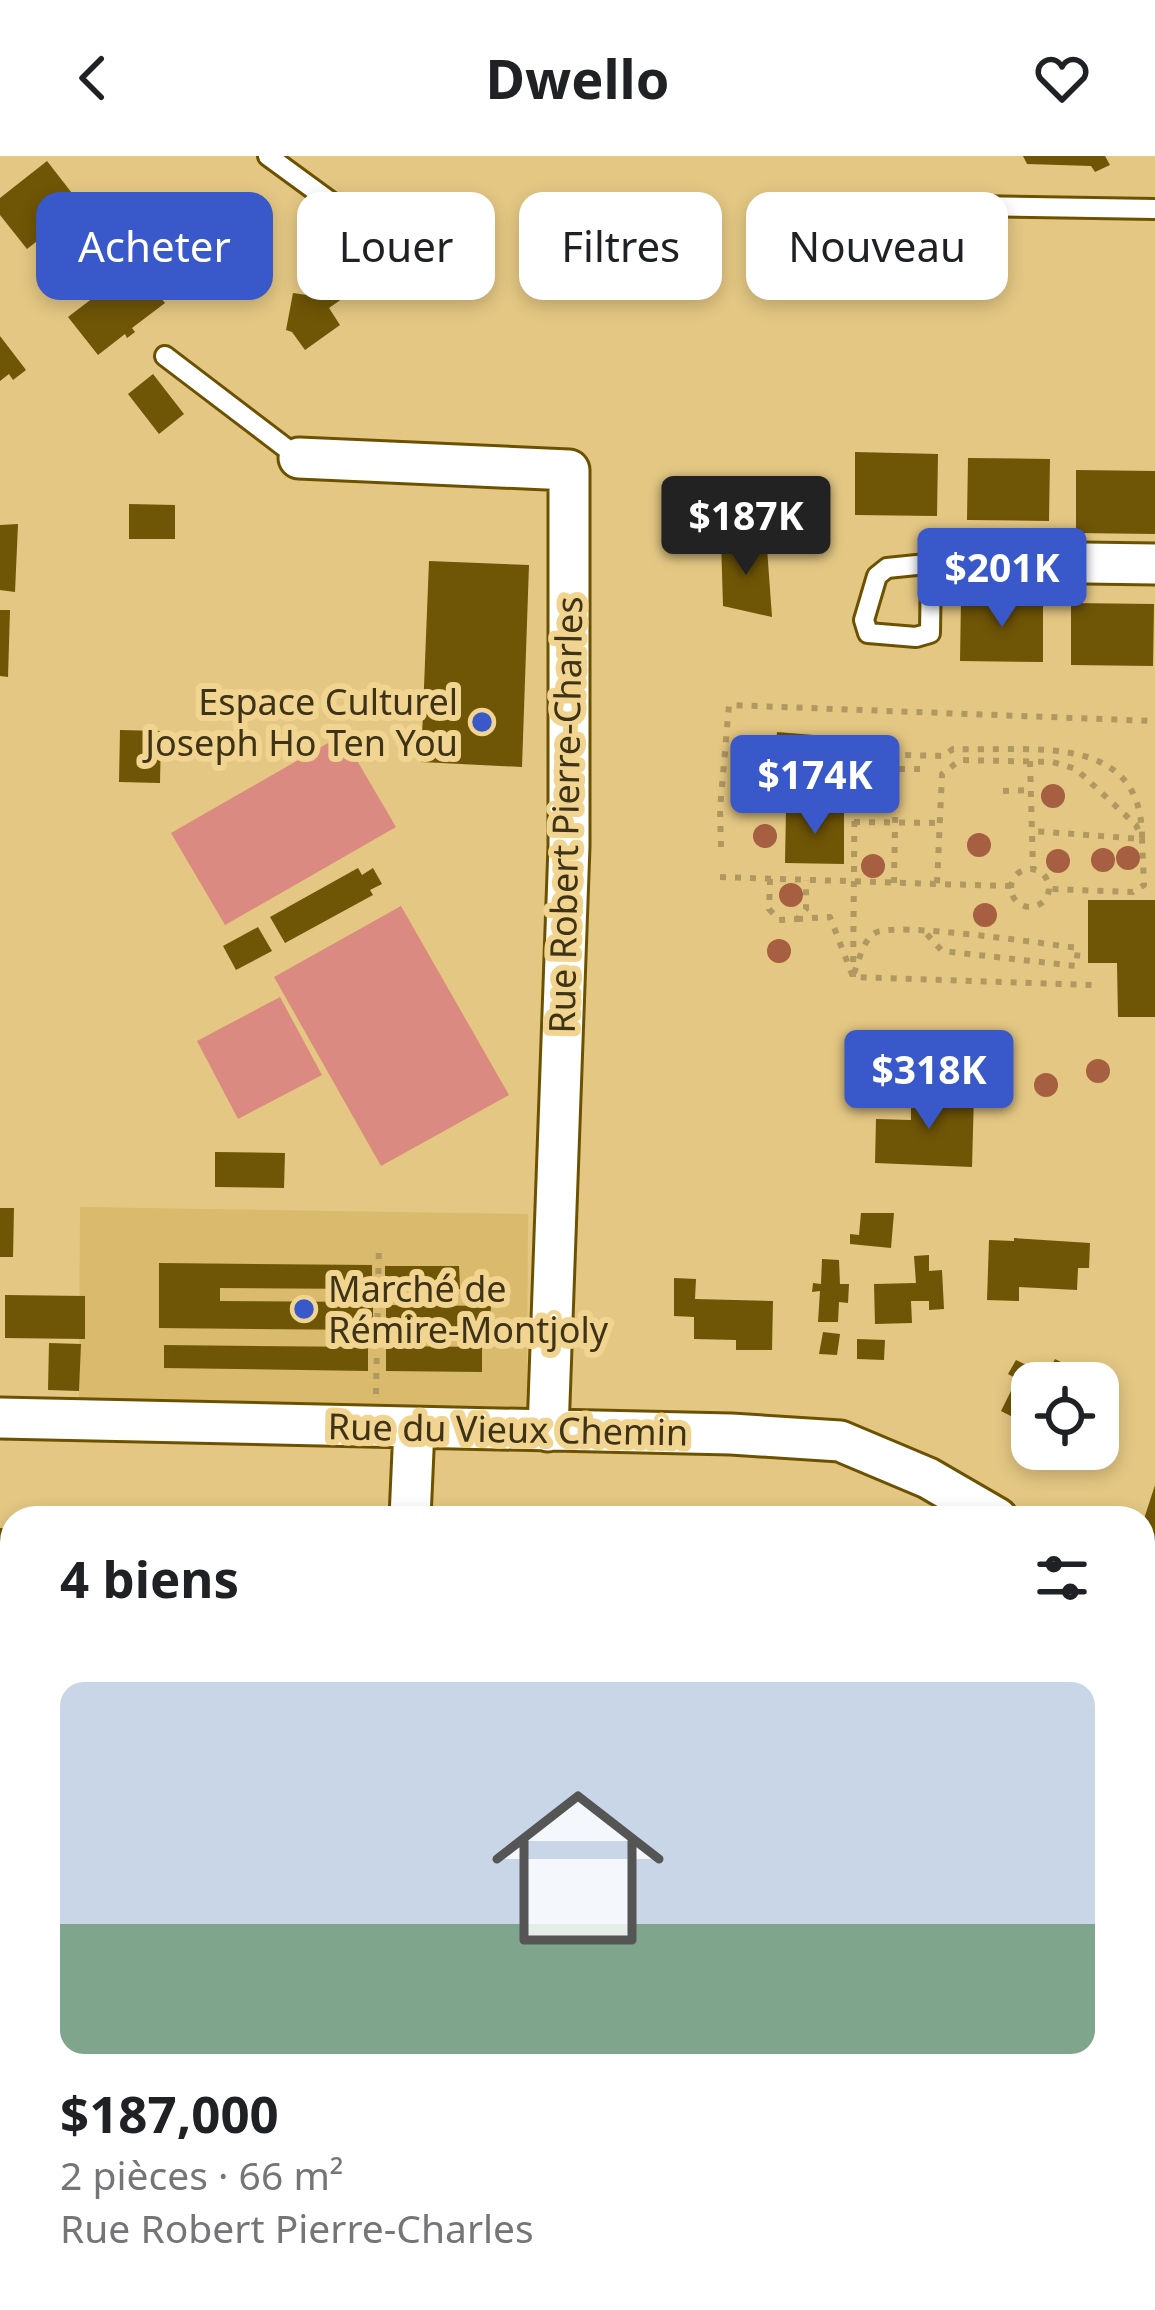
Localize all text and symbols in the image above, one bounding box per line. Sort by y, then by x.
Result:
text: Dwello [486,41,669,115]
icon: back [60,45,126,111]
icon: heart [1029,45,1095,111]
chip: Acheter [36,192,273,300]
chip: Louer [297,192,495,300]
chip: Filtres [519,192,722,300]
chip: Nouveau [746,192,1008,300]
pin: $187K [662,476,830,578]
text: $187K [688,488,804,541]
pin: $201K [918,528,1086,630]
text: $201K [944,540,1060,593]
street label: Rue Robert Pierre-Charles [537,596,593,1034]
place label: Espace Culturel Joseph Ho Ten You [142,677,458,767]
marker: Espace Culturel Joseph Ho Ten You [469,709,495,735]
pin: $174K [731,735,899,837]
text: $174K [757,747,873,800]
pin: $318K [845,1030,1013,1132]
text: $318K [871,1042,987,1095]
place label: Marché de Rémire-Montjoly [328,1264,609,1354]
marker: Marché de Rémire-Montjoly [291,1296,317,1322]
map controls [1011,1362,1119,1470]
button: locate [1011,1362,1119,1470]
street label: Rue du Vieux Chemin [327,1401,689,1457]
text: 4 biens [60,1543,239,1613]
icon: filters [1029,1545,1095,1611]
icon: home [470,1760,686,1976]
text: $187,000 [60,2078,279,2148]
text: 2 pièces · 66 m² [60,2148,344,2201]
text: Rue Robert Pierre-Charles [60,2201,534,2254]

